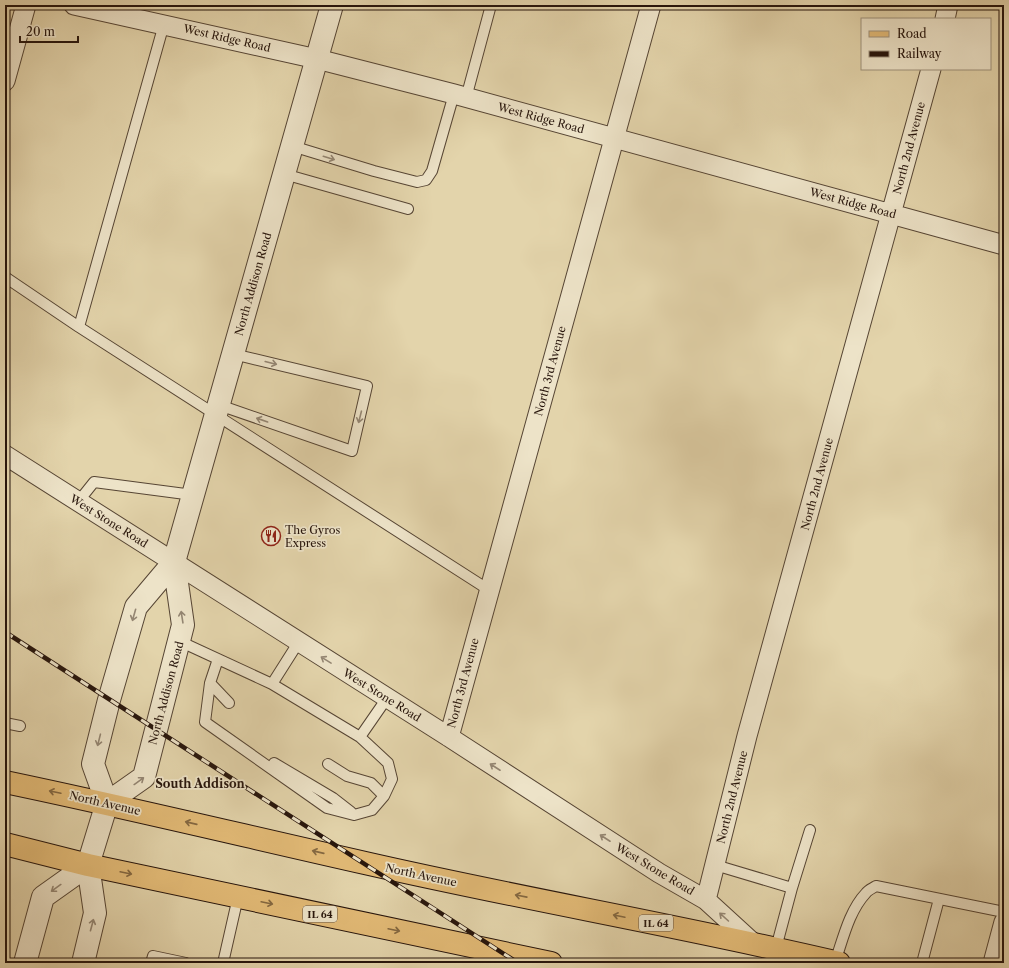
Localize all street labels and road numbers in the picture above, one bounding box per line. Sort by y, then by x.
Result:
street label: West Ridge Road [181,21,272,55]
street label: West Ridge Road [495,99,586,136]
street label: North 2nd Avenue [890,100,928,196]
street label: West Ridge Road [807,184,898,221]
street label: North Addison Road [232,230,275,337]
street label: North 3rd Avenue [531,324,569,418]
street label: North 2nd Avenue [798,436,836,532]
street label: West Stone Road [67,491,151,551]
street label: North 3rd Avenue [444,636,482,730]
street label: North Addison Road [145,639,187,746]
street label: West Stone Road [340,665,424,725]
street label: North 2nd Avenue [714,749,750,845]
street label: North Avenue [68,788,142,818]
street label: West Stone Road [612,840,697,898]
street label: North Avenue [384,861,458,889]
road number: IL 64 [303,906,337,922]
road number: IL 64 [639,915,673,931]

